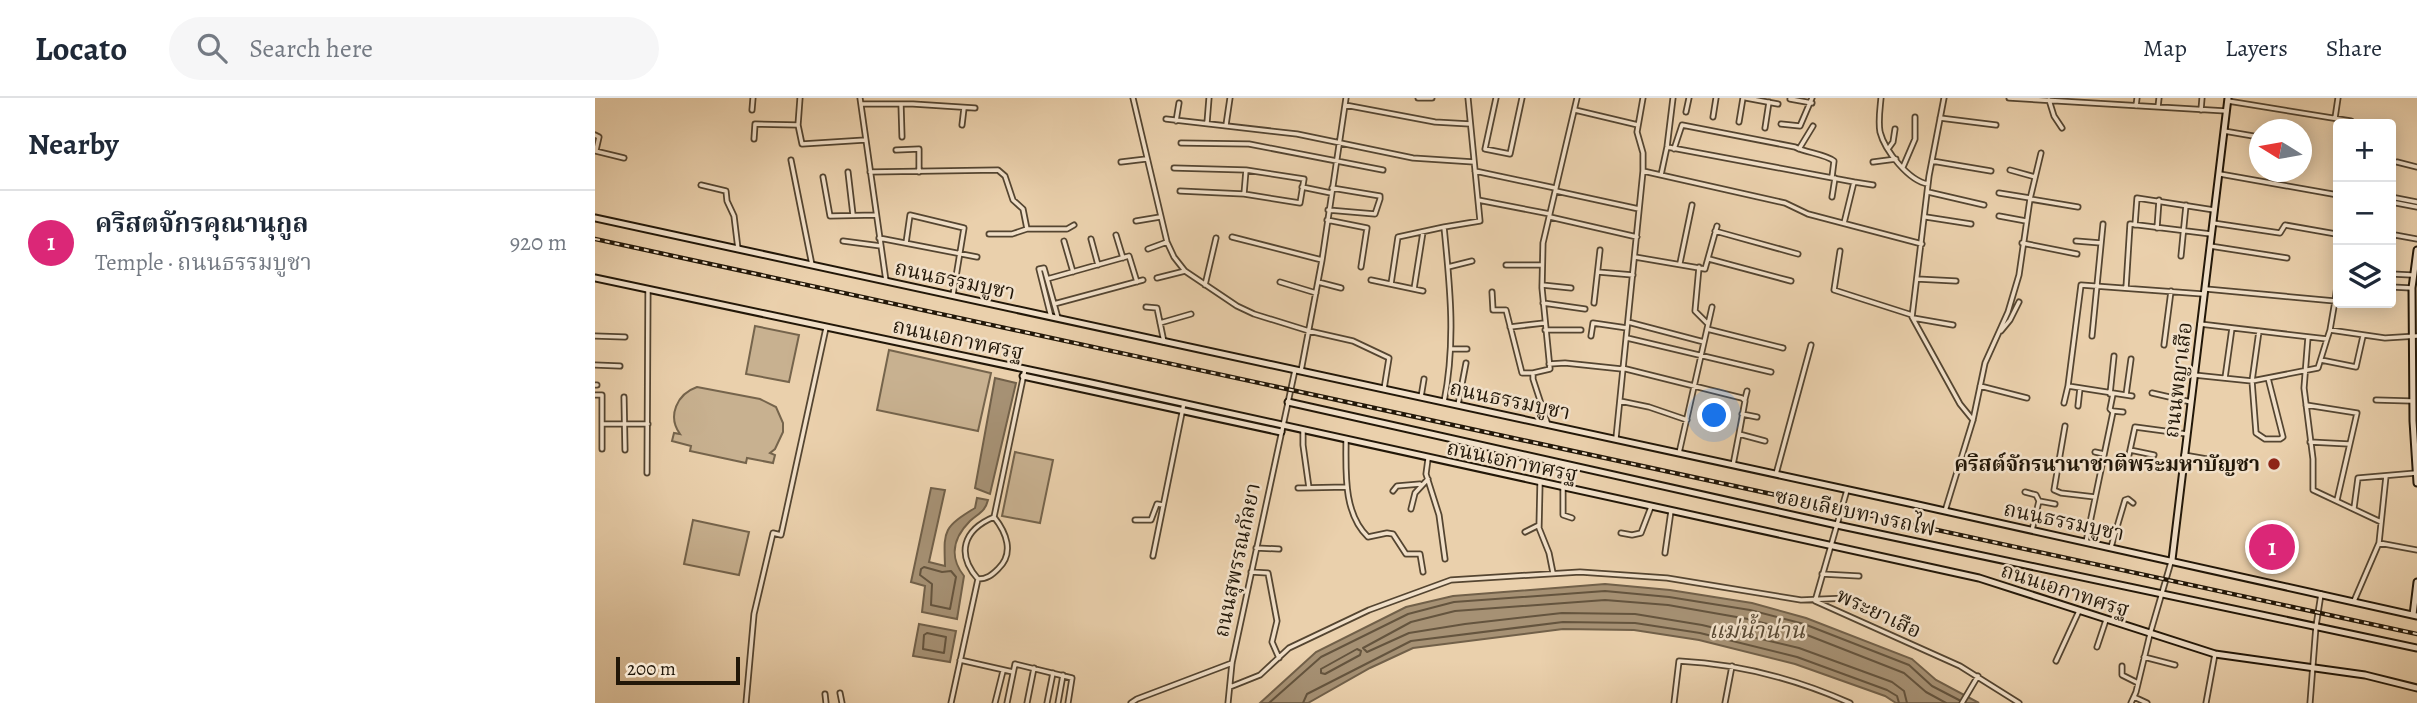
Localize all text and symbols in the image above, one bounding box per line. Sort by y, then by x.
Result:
search box [169,17,659,80]
text: Locato [35,26,127,71]
icon: search [193,29,231,67]
text: Search here [249,31,373,66]
text: Map [2143,32,2187,64]
text: Layers [2225,32,2288,64]
text: Share [2326,32,2382,64]
north arrow [2249,119,2312,182]
map controls [2333,119,2396,308]
button: + [2333,119,2396,182]
text: Nearby [28,124,119,164]
button: − [2333,182,2396,245]
text: คริสตจักรคุณานุกูล [95,206,308,241]
text: 1 [47,227,55,258]
text: 920 m [510,227,567,258]
button: layers [2333,245,2396,308]
text: Temple · ถนนธรรมบูชา [95,247,312,278]
street label: ถนนธรรมบูชา [892,254,1018,306]
street label: ถนนเอกาทศรฐ [890,311,1026,367]
street label: ถนนพญาเสือ [2157,320,2199,440]
street label: ถนนธรรมบูชา [1447,374,1573,426]
your location [1697,398,1731,432]
street label: ถนนเอกาทศรฐ [1444,433,1580,489]
place label: คริสต์จักรนานาชาติพระมหาบัญชา [1954,450,2260,478]
marker: คริสต์จักรนานาชาติพระมหาบัญชา [2266,456,2282,472]
street label: ถนนสุพรรณกัลยา [1207,480,1267,640]
street label: ซอยเลียบทางรถไฟ [1772,480,1938,543]
street label: ถนนธรรมบูชา [2001,495,2127,547]
pin: 1 [2249,521,2295,573]
street label: ถนนเอกาทศรฐ [1997,556,2133,624]
street label: พระยาเสือ [1832,581,1926,645]
water label: แม่น้ำน่าน [1709,613,1806,646]
scale bar [616,654,740,686]
text: 200 m [627,656,676,682]

